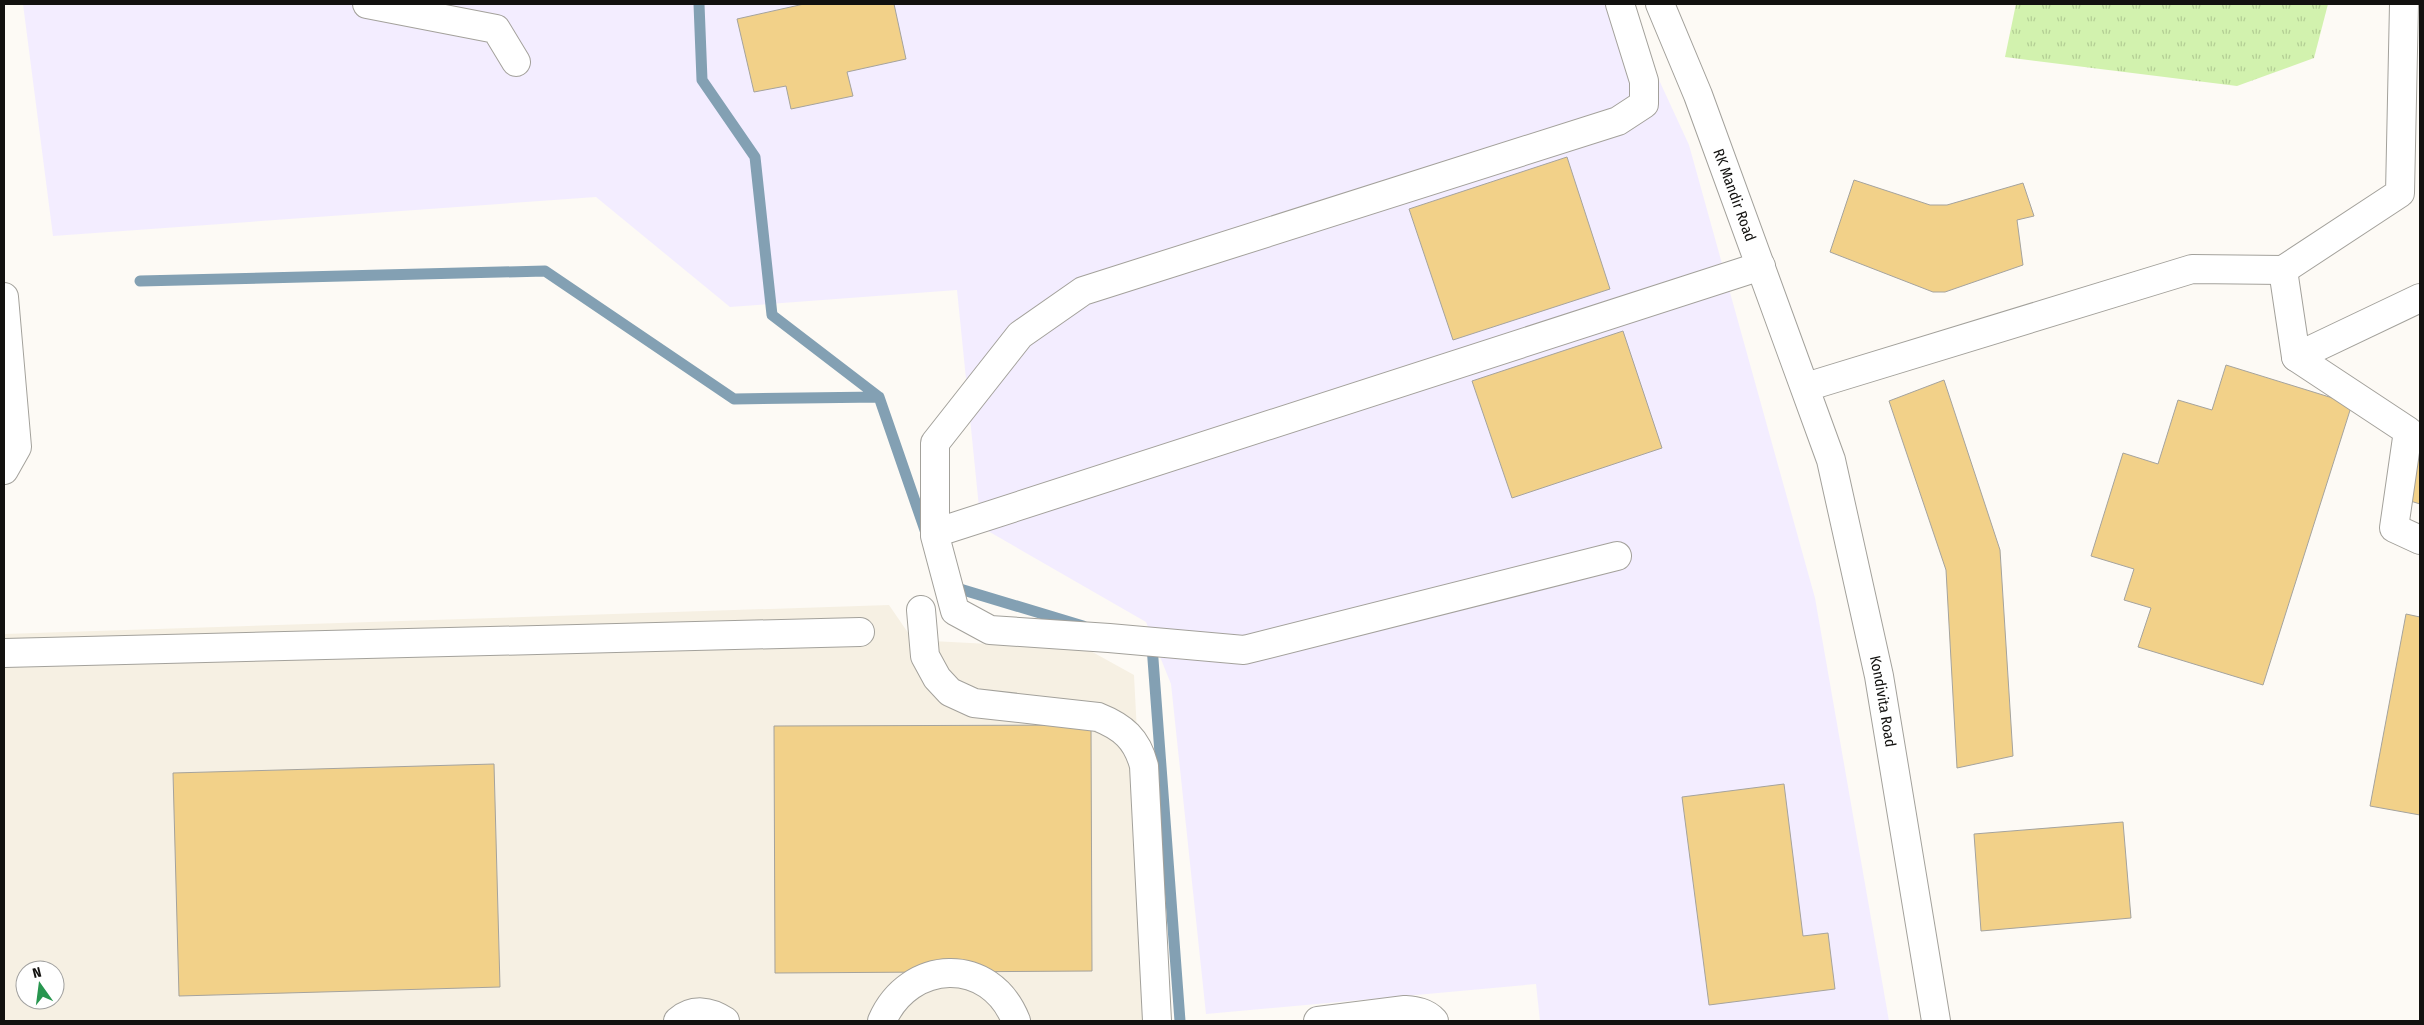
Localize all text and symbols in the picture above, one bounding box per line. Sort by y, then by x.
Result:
street label: RK Mandir Road [1709,146,1760,244]
street label: Kondivita Road [1866,654,1900,748]
north arrow [15,960,65,1010]
text: N [31,964,43,982]

